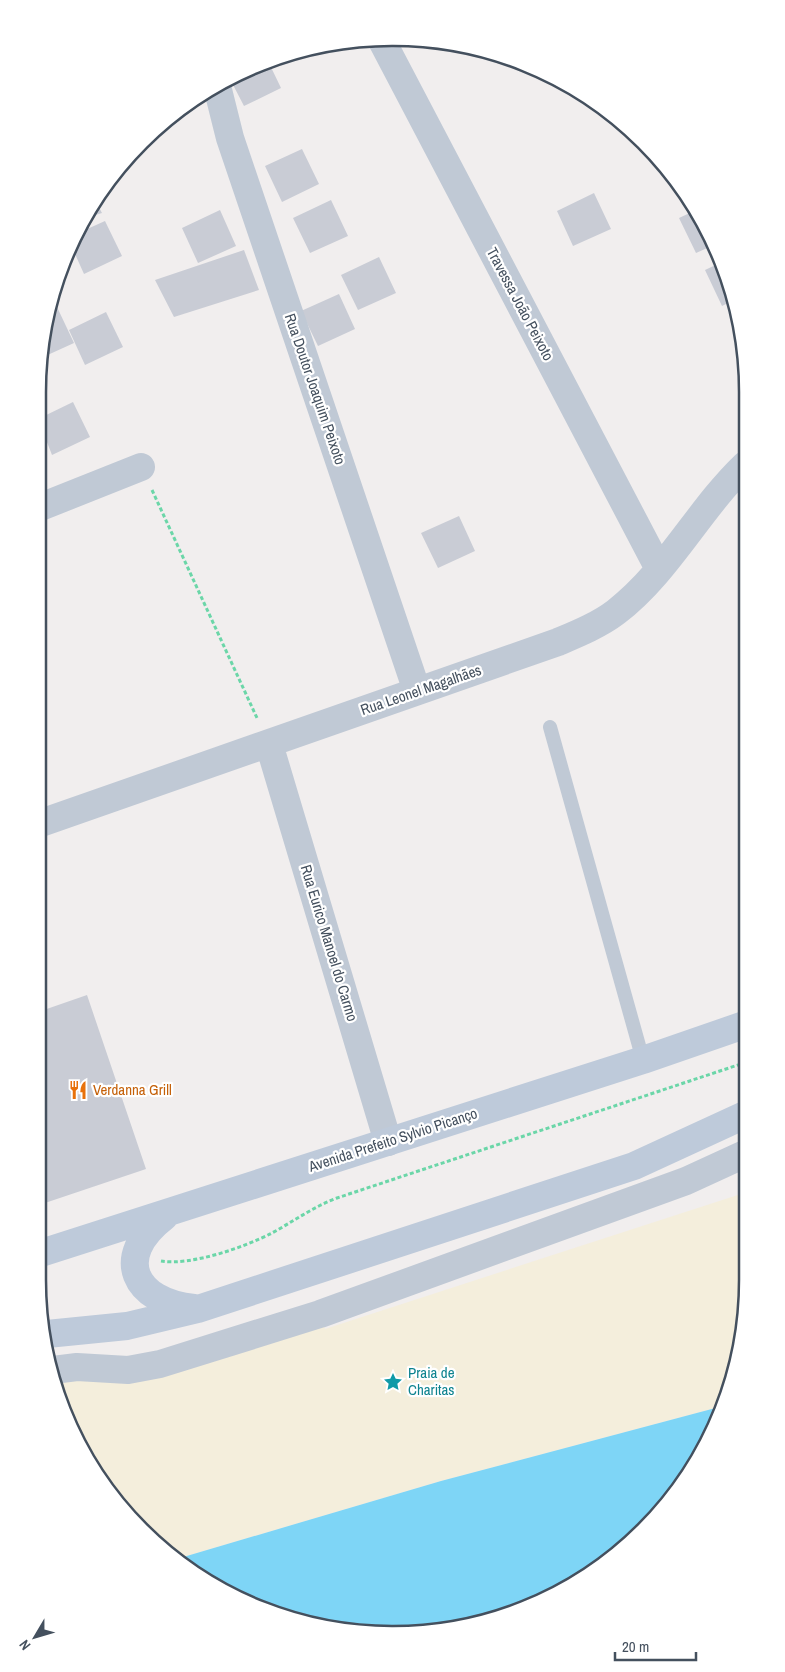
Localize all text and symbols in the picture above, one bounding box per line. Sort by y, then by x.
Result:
street label: Travessa João Peixoto [482,243,559,364]
street label: Rua Doutor Joaquim Peixoto [280,310,351,467]
street label: Rua Leonel Magalhães [358,659,484,720]
street label: Rua Eurico Manoel do Carmo [296,862,363,1024]
restaurant icon: Verdanna Grill [67,1079,89,1101]
place label: Verdanna Grill [93,1079,172,1100]
street label: Avenida Prefeito Sylvio Picanço [305,1102,480,1177]
place label: Praia de Charitas [408,1362,455,1400]
place icon: Praia de Charitas [382,1371,404,1393]
north arrow [10,1612,60,1662]
scale bar [615,1630,696,1662]
text: N [15,1636,34,1654]
text: 20 m [622,1636,649,1657]

